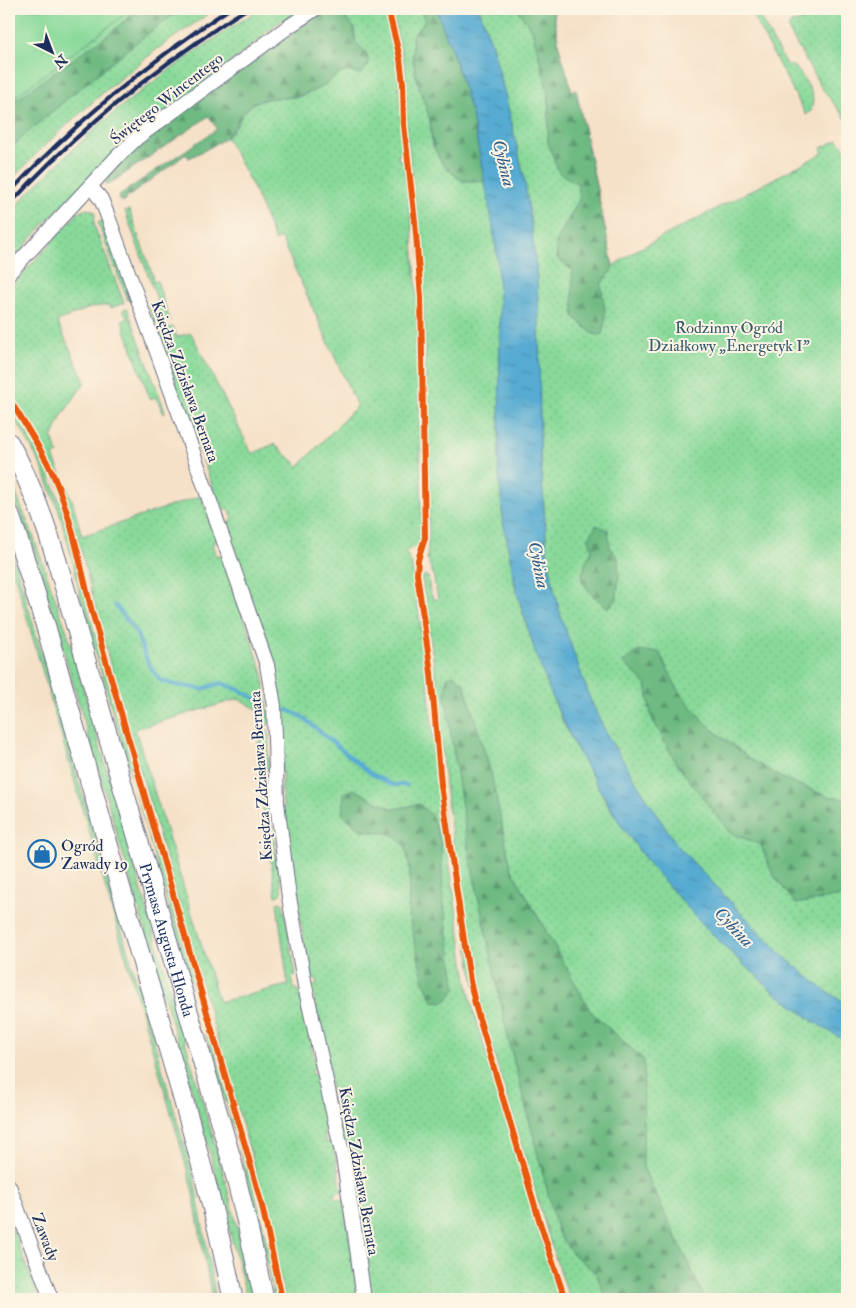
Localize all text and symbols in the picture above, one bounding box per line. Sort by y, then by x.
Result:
north arrow [28,28,78,78]
street label: Świętego Wincentego [106,48,227,149]
text: N [50,50,71,72]
water label: Cybina [487,137,520,189]
street label: Księdza Zdzisława Bernata [147,298,224,465]
park label: Rodzinny Ogród Działkowy „Energetyk I” [648,318,810,356]
water label: Cybina [522,540,555,591]
street label: Księdza Zdzisława Bernata [245,690,277,862]
place label: Ogród Zawady 19 [61,836,128,874]
shop icon: Ogród Zawady 19 [27,839,57,869]
street label: Prymasa Augusta Hlonda [134,861,198,1020]
water label: Cybina [709,902,758,952]
street label: Księdza Zdzisława Bernata [334,1086,384,1257]
street label: Zawady [27,1211,64,1265]

